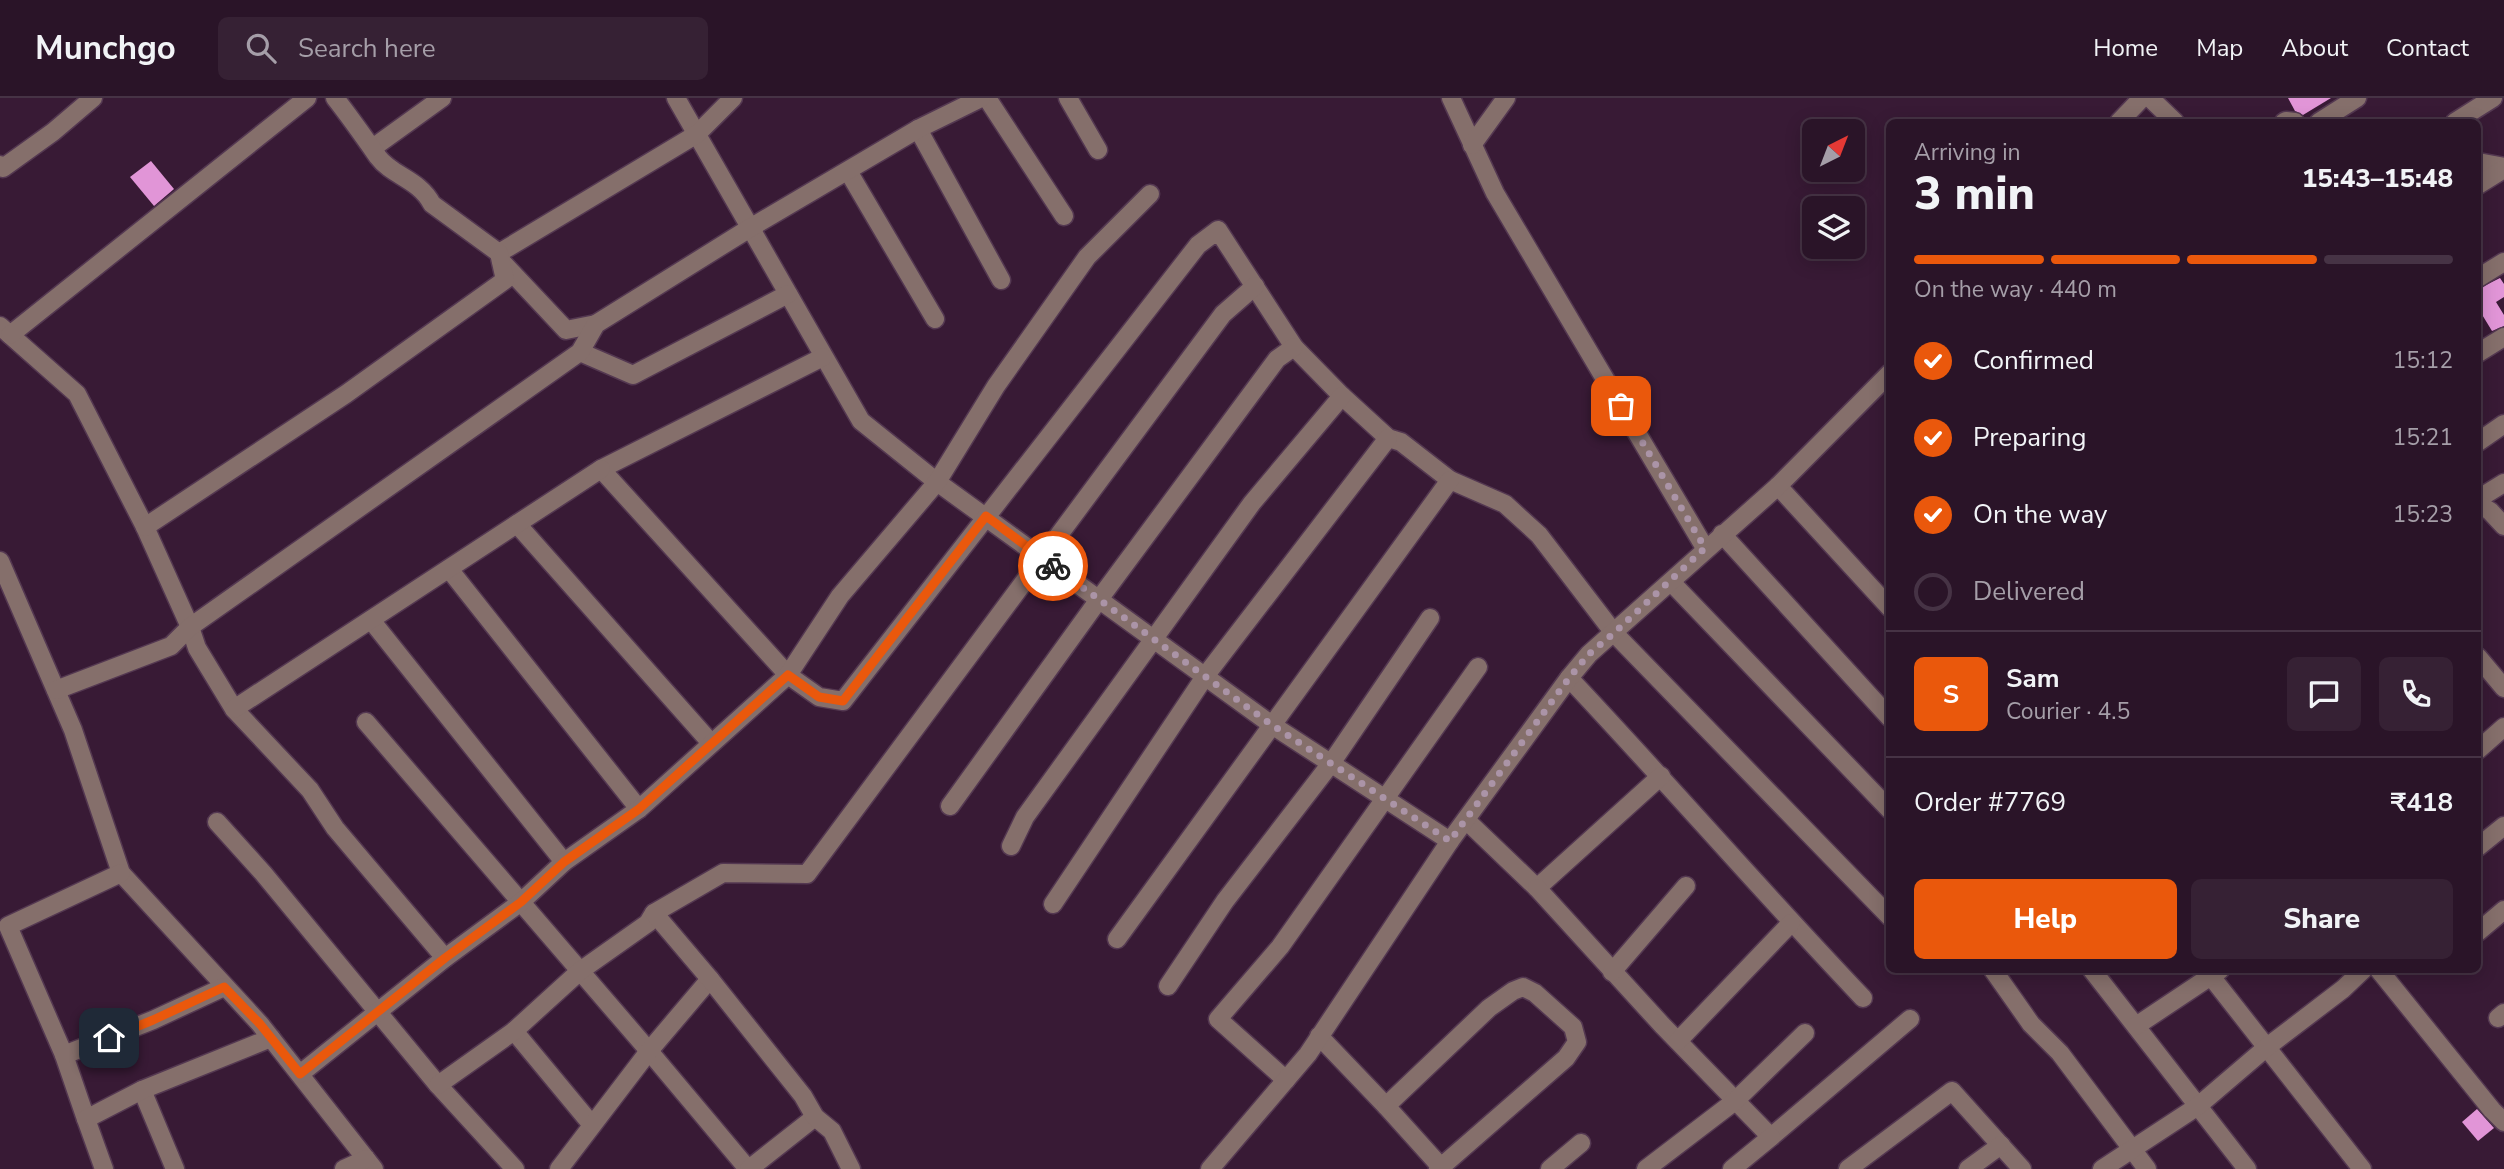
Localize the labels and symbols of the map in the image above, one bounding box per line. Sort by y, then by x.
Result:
north arrow [1802,119,1866,182]
pin [1591,376,1651,436]
courier [1018,531,1088,601]
pin [79,1008,139,1068]

